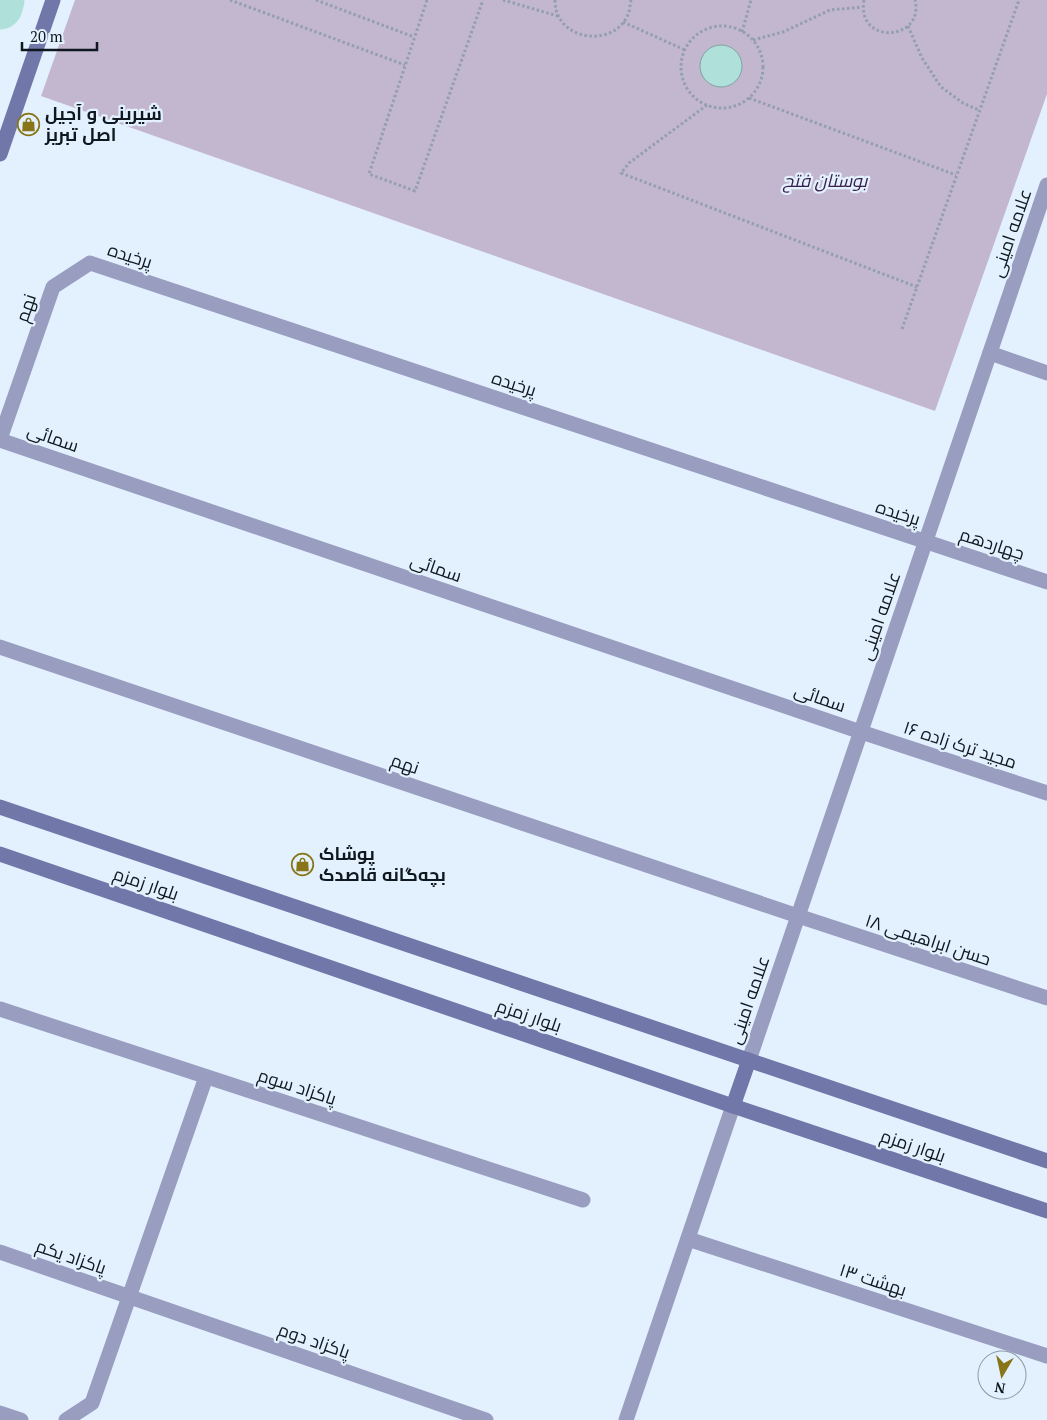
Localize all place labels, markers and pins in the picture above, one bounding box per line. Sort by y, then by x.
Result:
place label: شیرینی و آجیل اصل تبریز [44,101,162,146]
shop icon: شیرینی و آجیل اصل تبریز [17,112,41,136]
place label: پوشاک بچه‌گانه قاصدک [319,841,446,887]
shop icon: پوشاک بچه‌گانه قاصدک [291,852,315,876]

